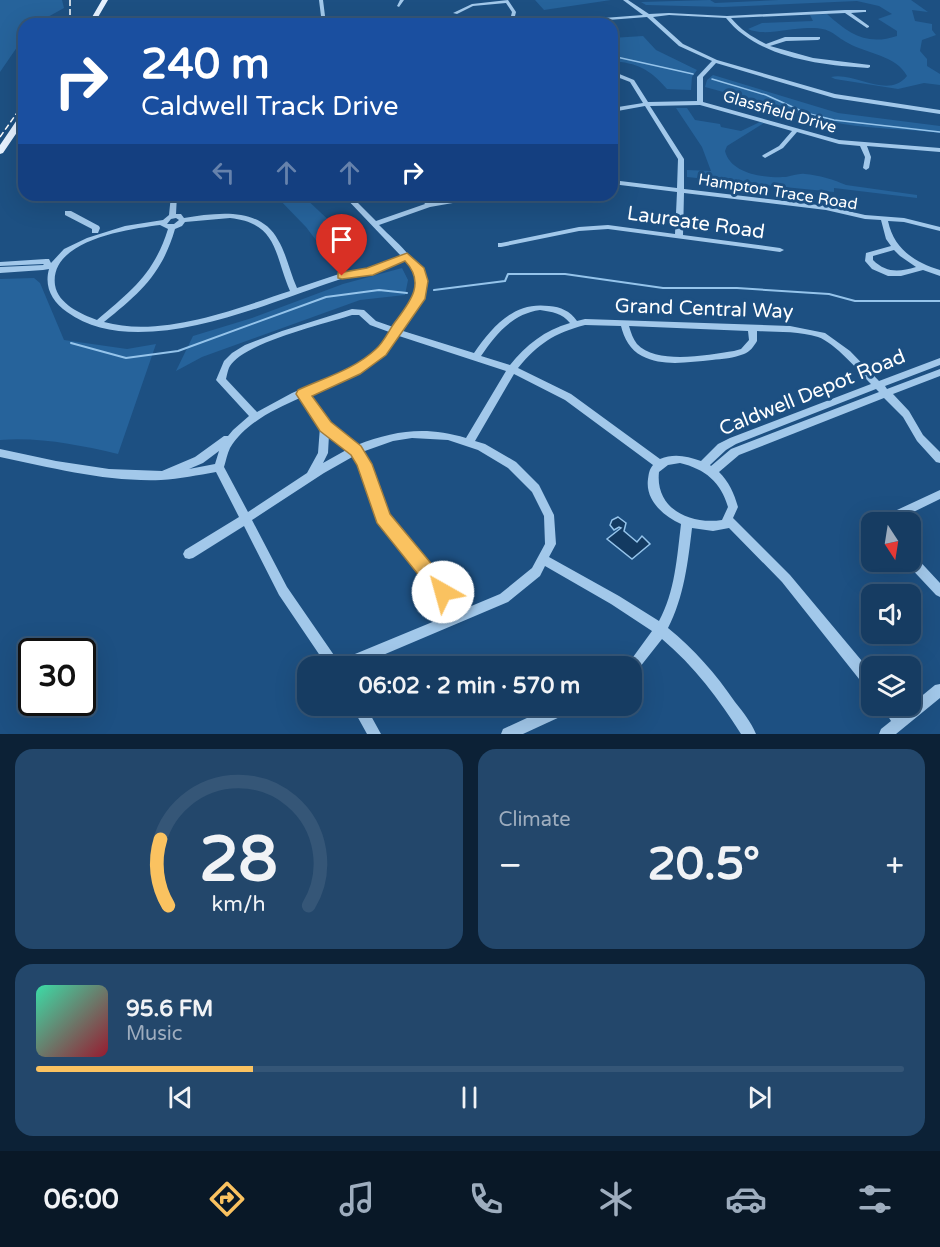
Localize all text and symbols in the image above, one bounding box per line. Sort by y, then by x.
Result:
text: 240 m [141,39,270,90]
icon: right [42,42,120,120]
street label: Glassfield Drive [721,86,839,138]
text: Caldwell Track Drive [141,90,399,123]
icon: left [207,156,240,189]
icon: ahead [270,156,303,189]
icon: ahead [333,156,366,189]
icon: right [396,156,429,189]
street label: Hampton Trace Road [697,170,859,214]
street label: Laureate Road [625,201,766,245]
pin [316,214,367,276]
icon: arrive [325,223,358,256]
street label: Grand Central Way [614,294,794,324]
street label: Caldwell Depot Road [716,345,909,441]
north arrow [861,512,921,572]
map controls [861,512,921,716]
position arrow [411,560,475,624]
button: sound [861,584,921,644]
speed limit sign: 30 [18,638,96,716]
button: layers [861,656,921,716]
text: 06:02 · 2 min · 570 m [359,673,580,699]
text: Climate [499,808,571,832]
text: 28 [200,823,278,898]
text: 20.5° [647,838,760,892]
text: − [499,846,522,885]
text: + [885,846,904,885]
text: km/h [212,891,266,917]
text: 95.6 FM [126,996,213,1022]
text: Music [126,1022,182,1046]
icon: previous [164,1081,197,1114]
icon: pause [453,1081,486,1114]
icon: next [743,1081,776,1114]
icon: directions [206,1178,248,1220]
icon: music [336,1178,378,1220]
icon: phone [465,1178,507,1220]
icon: climate [595,1178,637,1220]
icon: car [725,1178,767,1220]
icon: filters [854,1178,896,1220]
text: 06:00 [44,1183,119,1216]

